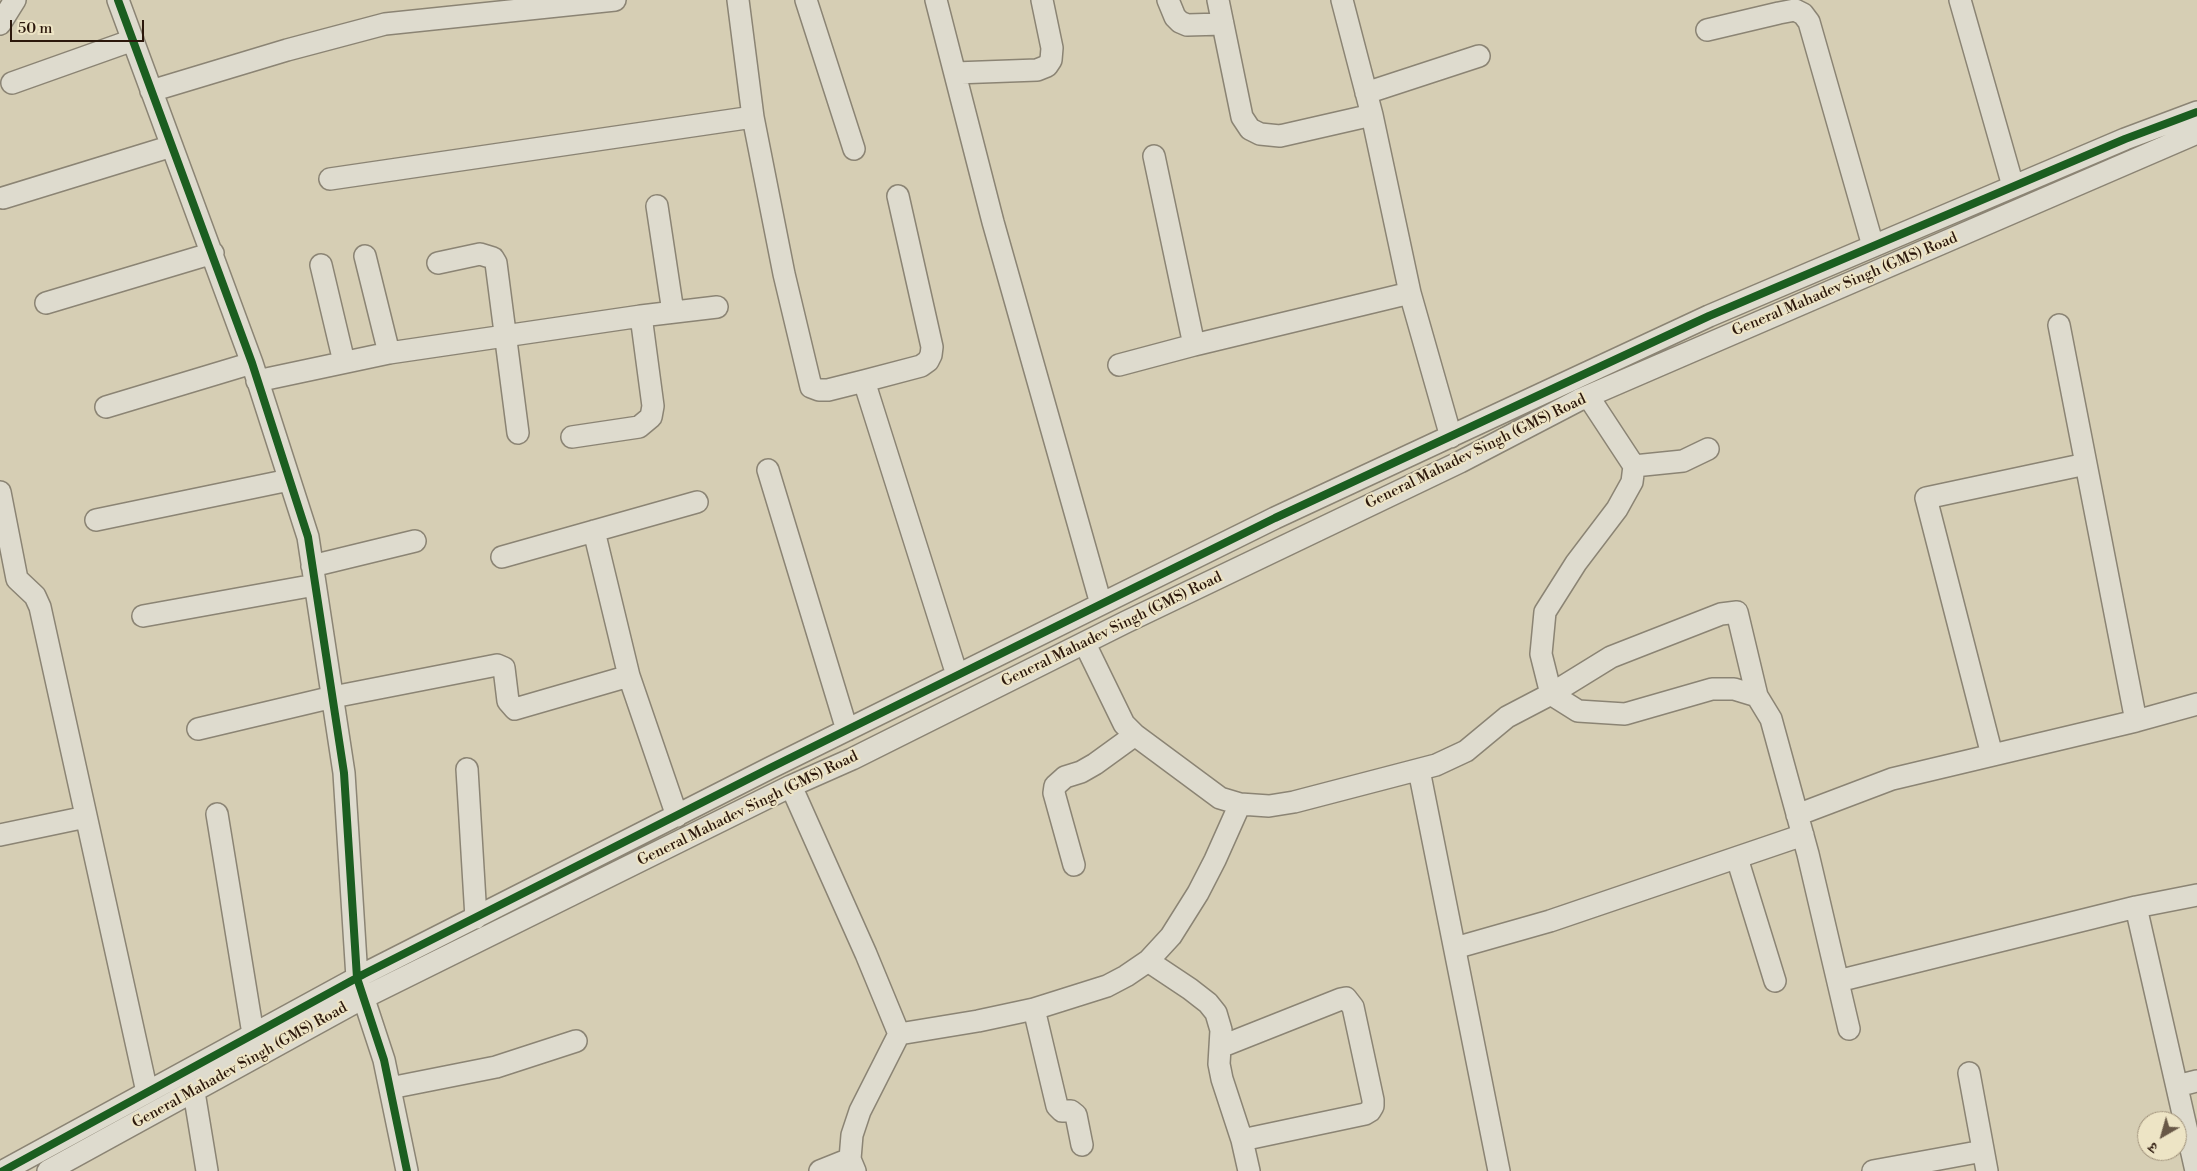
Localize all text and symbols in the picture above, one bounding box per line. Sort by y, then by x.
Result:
scale bar [12,10,146,42]
text: 50 m [18,19,52,38]
street label: General Mahadev Singh (GMS) Road [1730,229,1960,341]
street label: General Mahadev Singh (GMS) Road [1363,391,1589,513]
street label: General Mahadev Singh (GMS) Road [999,569,1225,691]
street label: General Mahadev Singh (GMS) Road [635,748,861,870]
street label: General Mahadev Singh (GMS) Road [129,999,351,1133]
north arrow [2137,1111,2187,1161]
text: उ [2145,1138,2162,1156]

